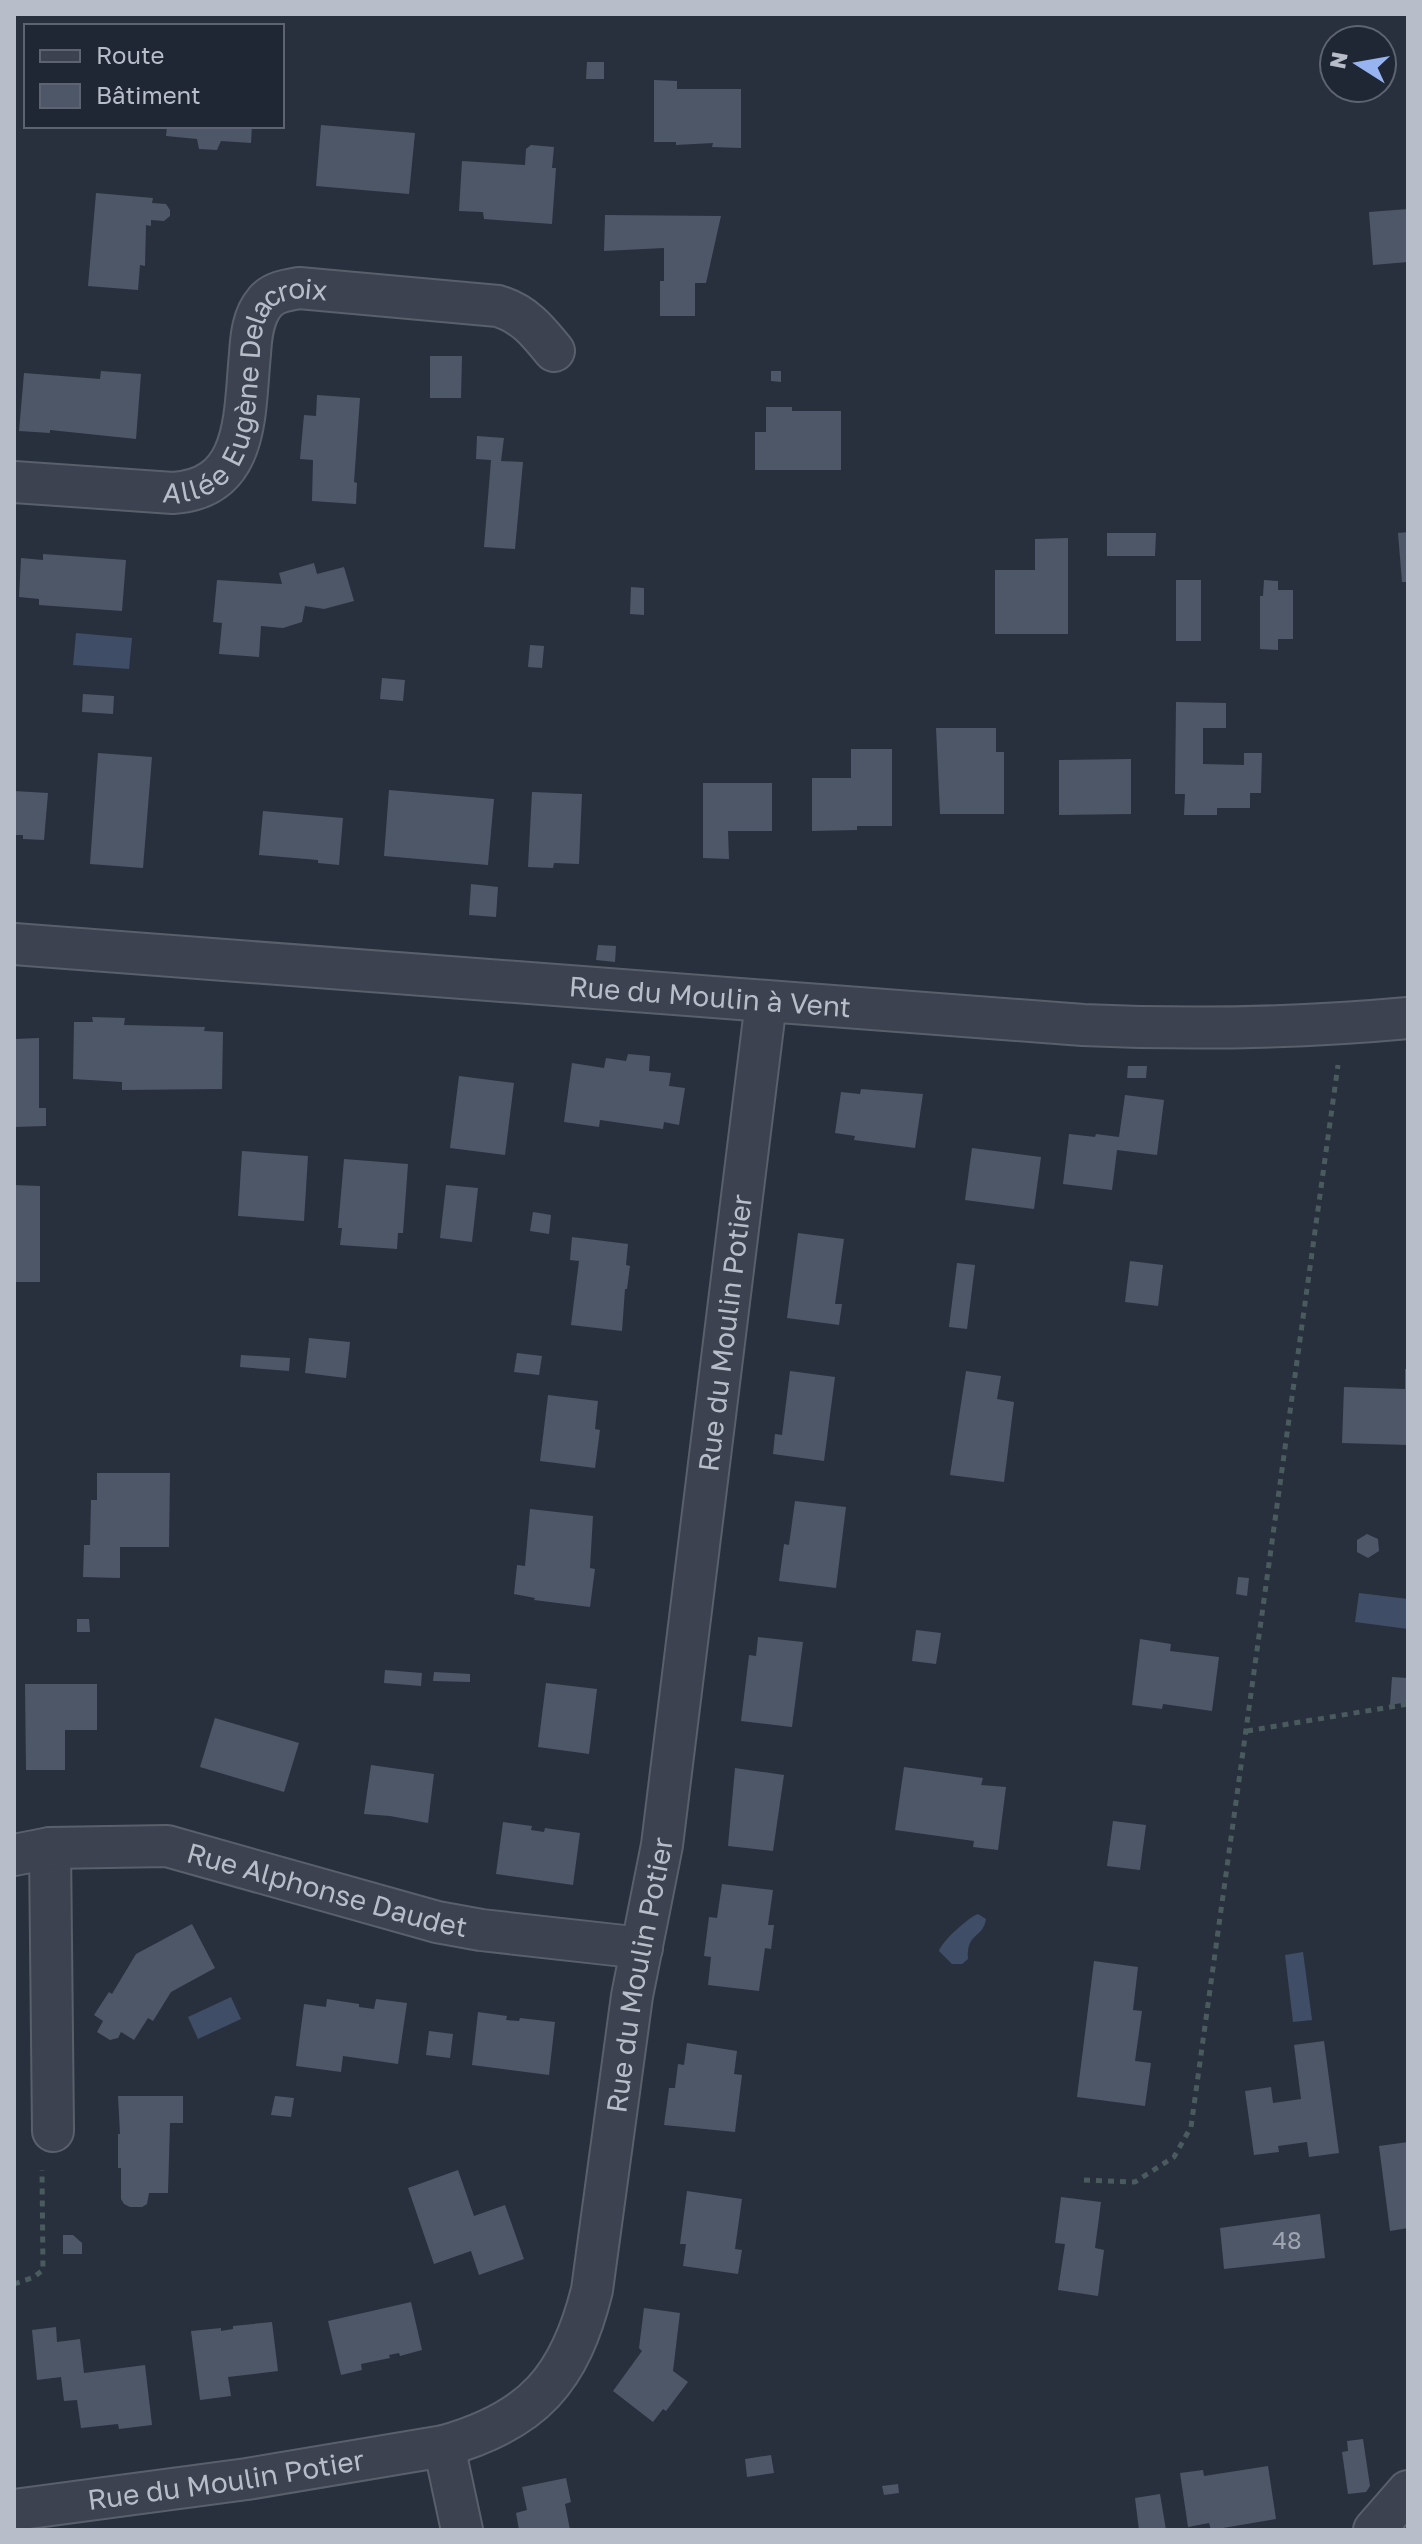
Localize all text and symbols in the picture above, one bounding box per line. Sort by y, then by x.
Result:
legend [24,24,284,128]
north arrow [1318,24,1398,104]
text: Route [96,40,165,69]
text: N [1323,49,1353,71]
text: Bâtiment [96,80,201,109]
street label: Allée Eugène Delacroix [162,270,329,510]
street label: Rue du Moulin à Vent [568,969,852,1023]
street label: Rue du Moulin Potier [691,1192,758,1474]
street label: Rue Alphonse Daudet [183,1835,470,1943]
street label: Rue du Moulin Potier [599,1835,679,2115]
house number: 48 [1272,2225,1302,2254]
street label: Rue du Moulin Potier [85,2443,367,2516]

